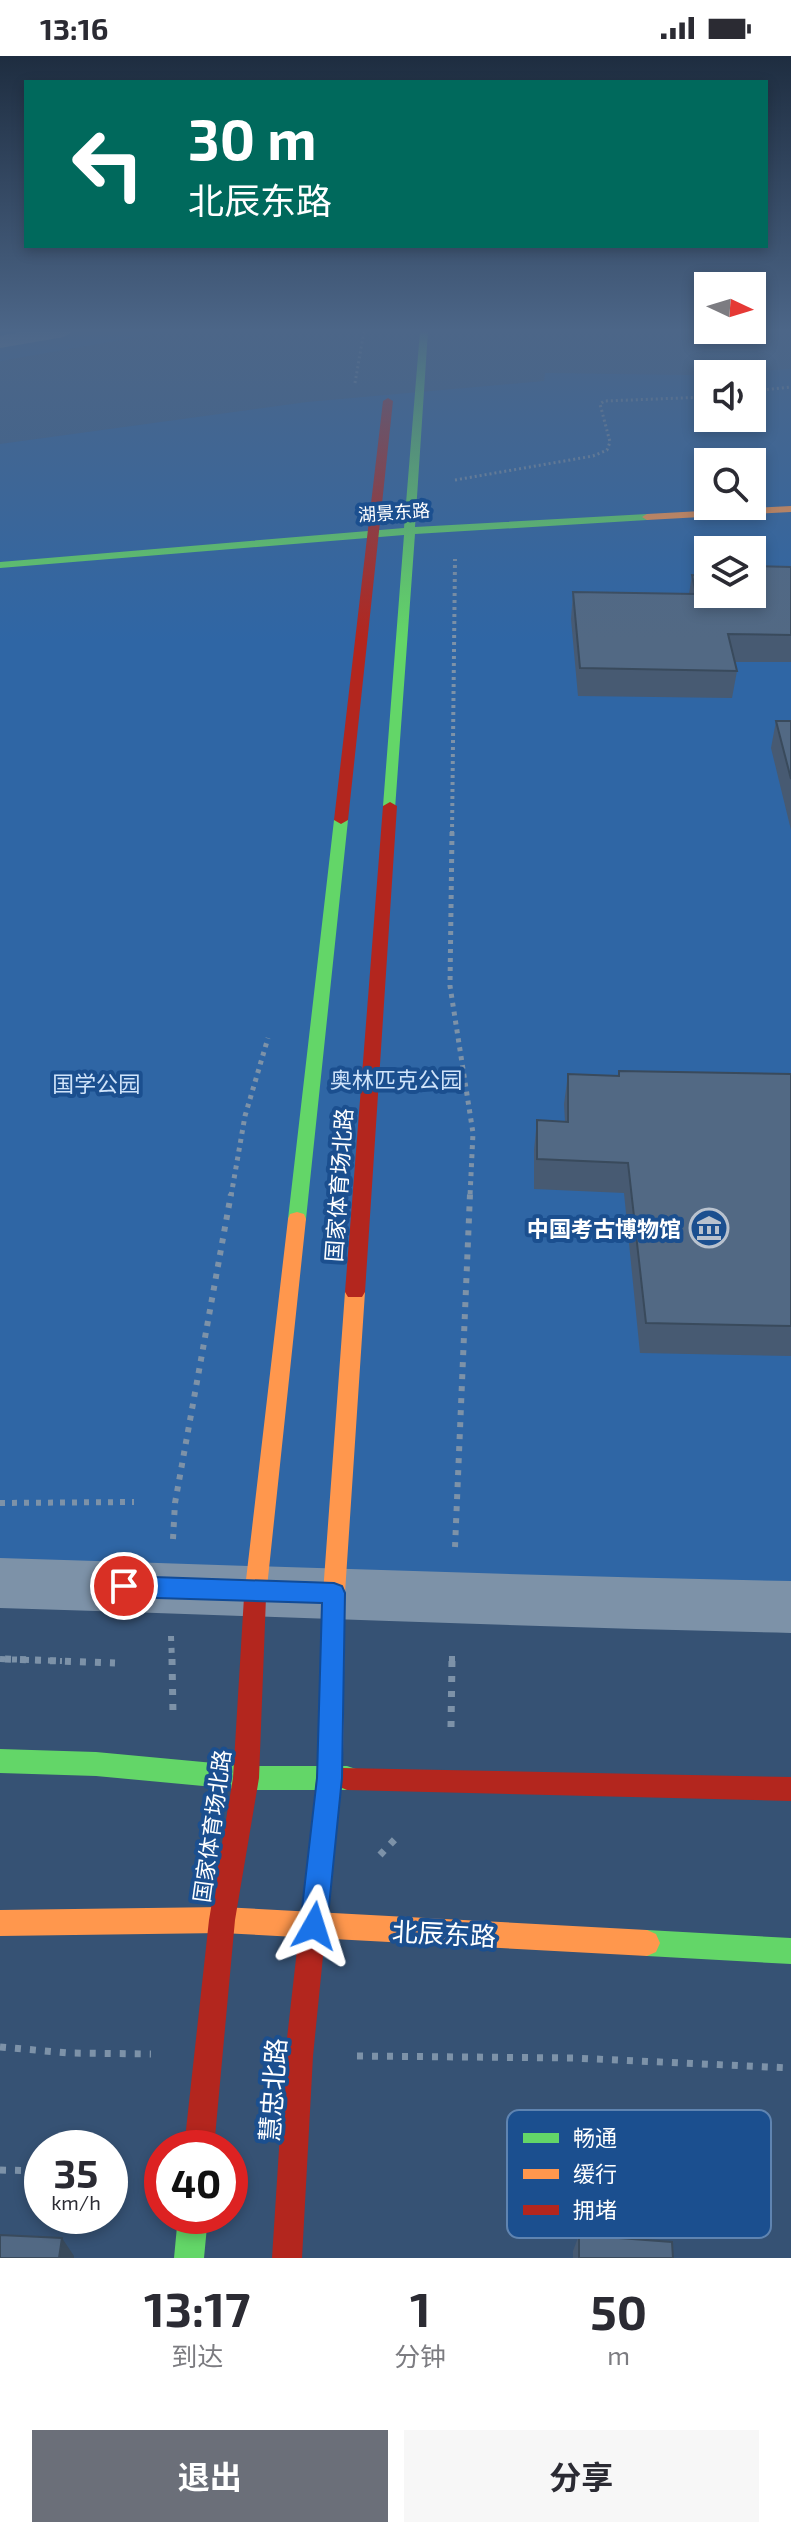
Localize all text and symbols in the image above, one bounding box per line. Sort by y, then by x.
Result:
text: 13:16 [40,10,108,46]
text: 30 m [188,104,317,171]
icon: left [56,112,160,216]
text: 北辰东路 [188,178,332,221]
north arrow [694,272,766,344]
map controls [694,272,766,608]
button: sound [694,360,766,432]
button: search [694,448,766,520]
street label: 湖景东路 [357,499,431,525]
button: layers [694,536,766,608]
park label: 奥林匹克公园 [330,1066,462,1092]
park label: 国学公园 [52,1070,140,1096]
street label: 国家体育场北路 [320,1107,356,1263]
museum icon: 中国考古博物馆 [688,1207,730,1249]
place label: 中国考古博物馆 [527,1215,681,1241]
pin [90,1552,158,1620]
icon: arrive [102,1564,146,1608]
street label: 国家体育场北路 [187,1748,235,1904]
position arrow [272,1884,356,1968]
street label: 北辰东路 [391,1915,497,1951]
street label: 慧忠北路 [253,2037,291,2143]
legend [507,2110,771,2238]
text: 畅通 [573,2124,617,2150]
speed limit sign: 40 [144,2130,248,2234]
text: 35 [54,2148,98,2196]
text: 缓行 [573,2160,617,2186]
text: km/h [51,2190,101,2214]
text: 拥堵 [573,2196,617,2222]
text: 13:17 [144,2279,250,2337]
text: 1 [410,2279,431,2337]
text: 50 [590,2282,647,2340]
text: m [607,2339,630,2370]
text: 到达 [171,2340,223,2371]
text: 分钟 [394,2340,446,2371]
button: 退出 [32,2430,388,2522]
button: 分享 [404,2430,759,2522]

